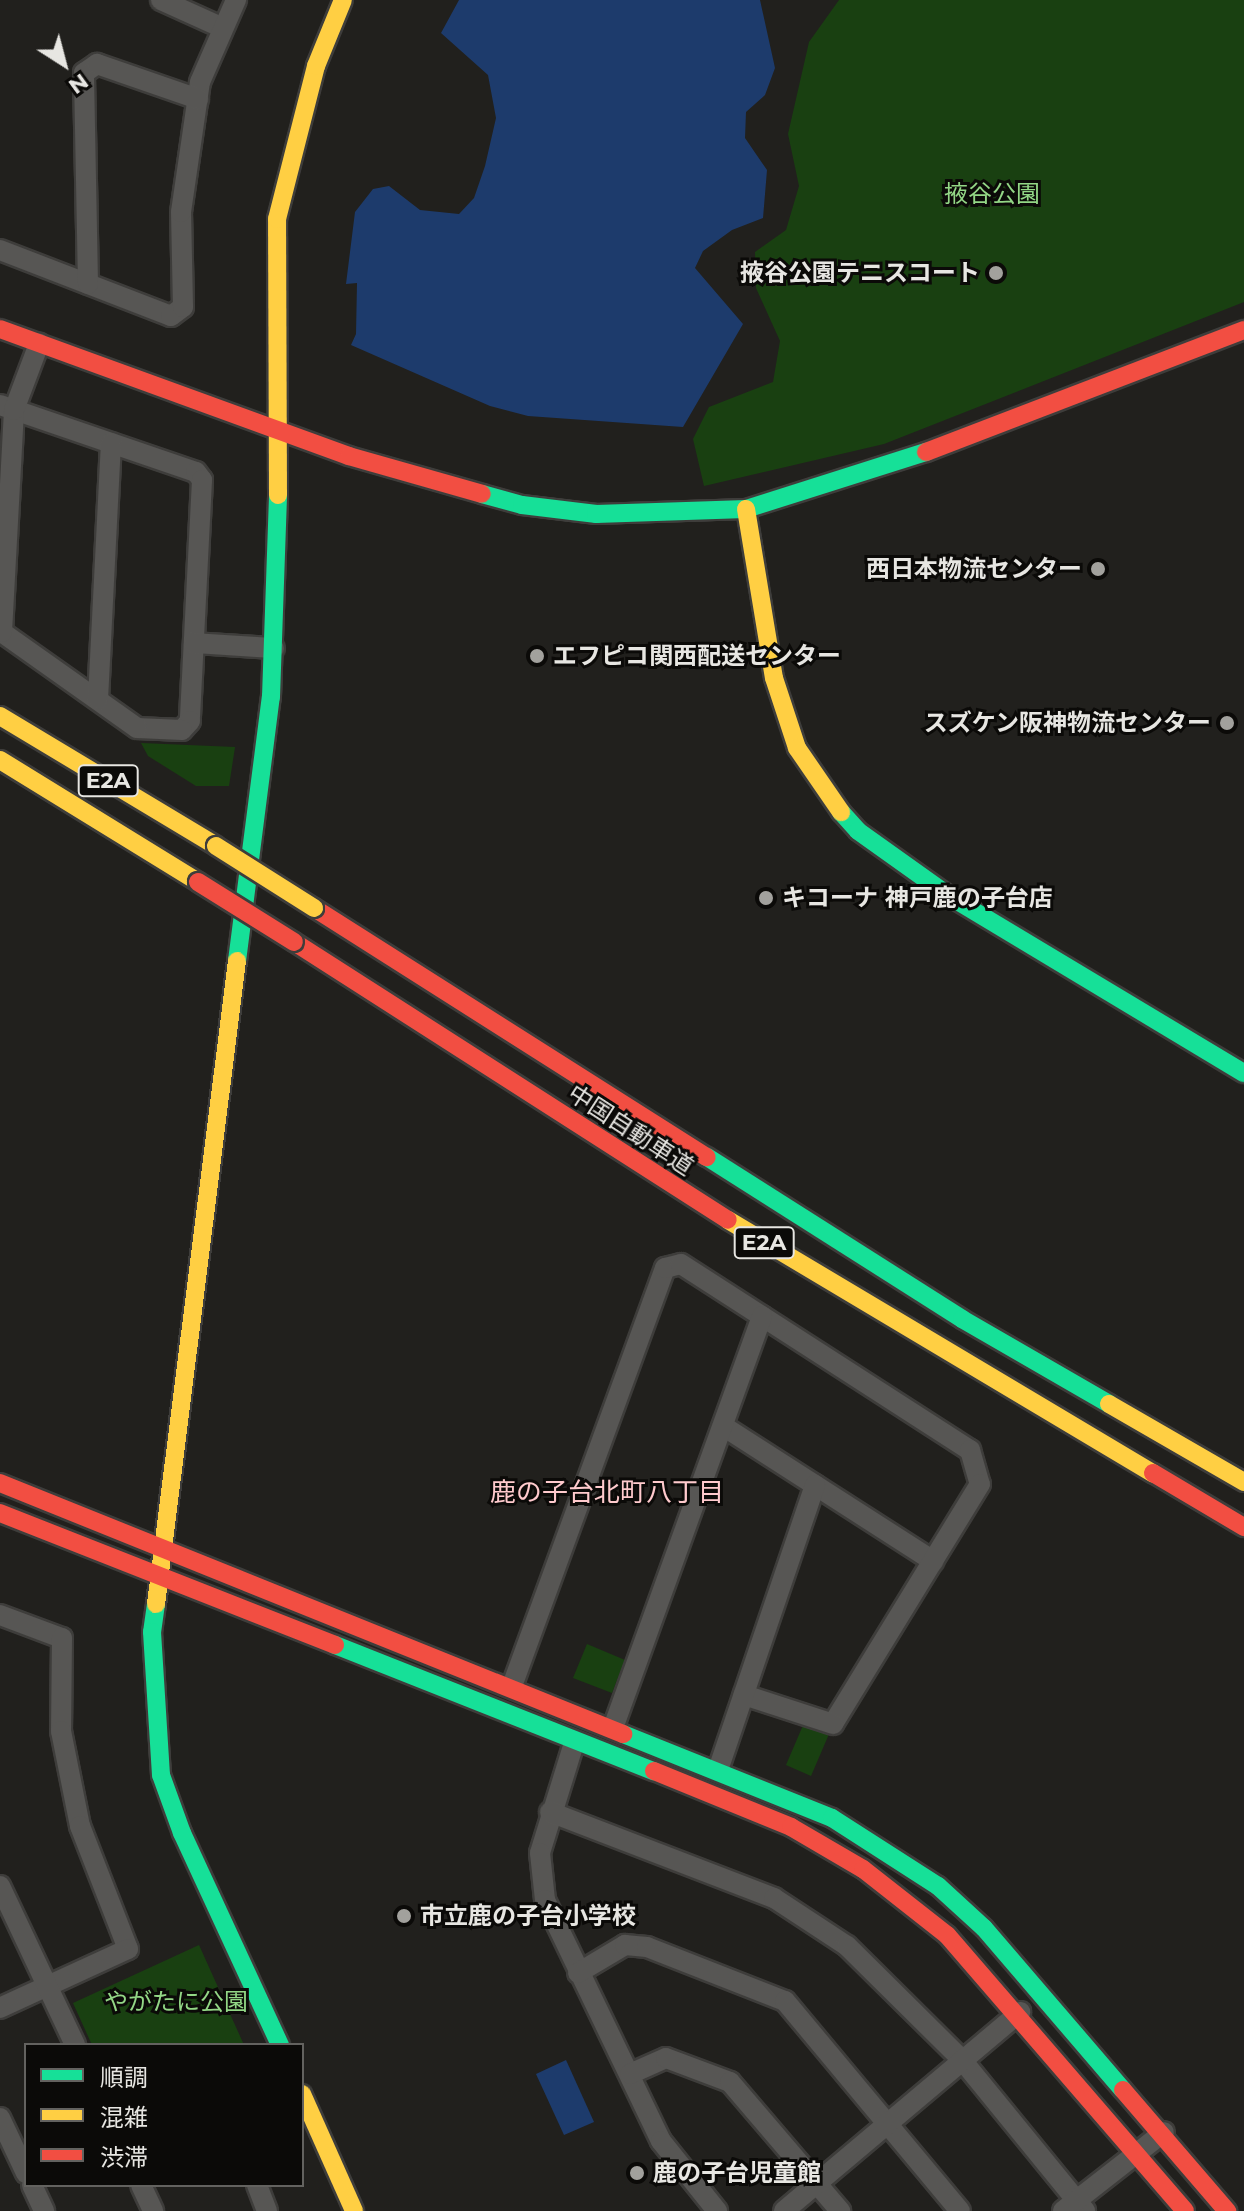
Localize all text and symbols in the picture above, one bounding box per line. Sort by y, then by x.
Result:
north arrow [24,24,104,104]
text: N [63,68,94,100]
park label: 掖谷公園 [944,180,1040,208]
place label: 掖谷公園テニスコート [740,259,980,287]
marker: 掖谷公園テニスコート [987,264,1005,282]
place label: 西日本物流センター [866,555,1082,583]
marker: 西日本物流センター [1089,560,1107,578]
place label: エフピコ関西配送センター [553,642,841,670]
marker: エフピコ関西配送センター [528,647,546,665]
place label: スズケン阪神物流センター [923,709,1211,737]
marker: スズケン阪神物流センター [1218,714,1236,732]
road number: E2A [76,763,140,799]
place label: キコーナ 神戸鹿の子台店 [782,884,1053,912]
marker: キコーナ 神戸鹿の子台店 [757,889,775,907]
street label: 中国自動車道 [563,1079,699,1181]
road number: E2A [732,1225,796,1261]
district label: 鹿の子台北町八丁目 [490,1477,724,1509]
place label: 市立鹿の子台小学校 [420,1902,636,1930]
marker: 市立鹿の子台小学校 [395,1907,413,1925]
park label: やがたに公園 [104,1988,248,2016]
legend [24,2043,304,2187]
text: 順調 [100,2063,148,2092]
text: 混雑 [100,2103,148,2132]
text: 渋滞 [100,2143,148,2172]
place label: 鹿の子台児童館 [653,2159,821,2187]
marker: 鹿の子台児童館 [628,2164,646,2182]

